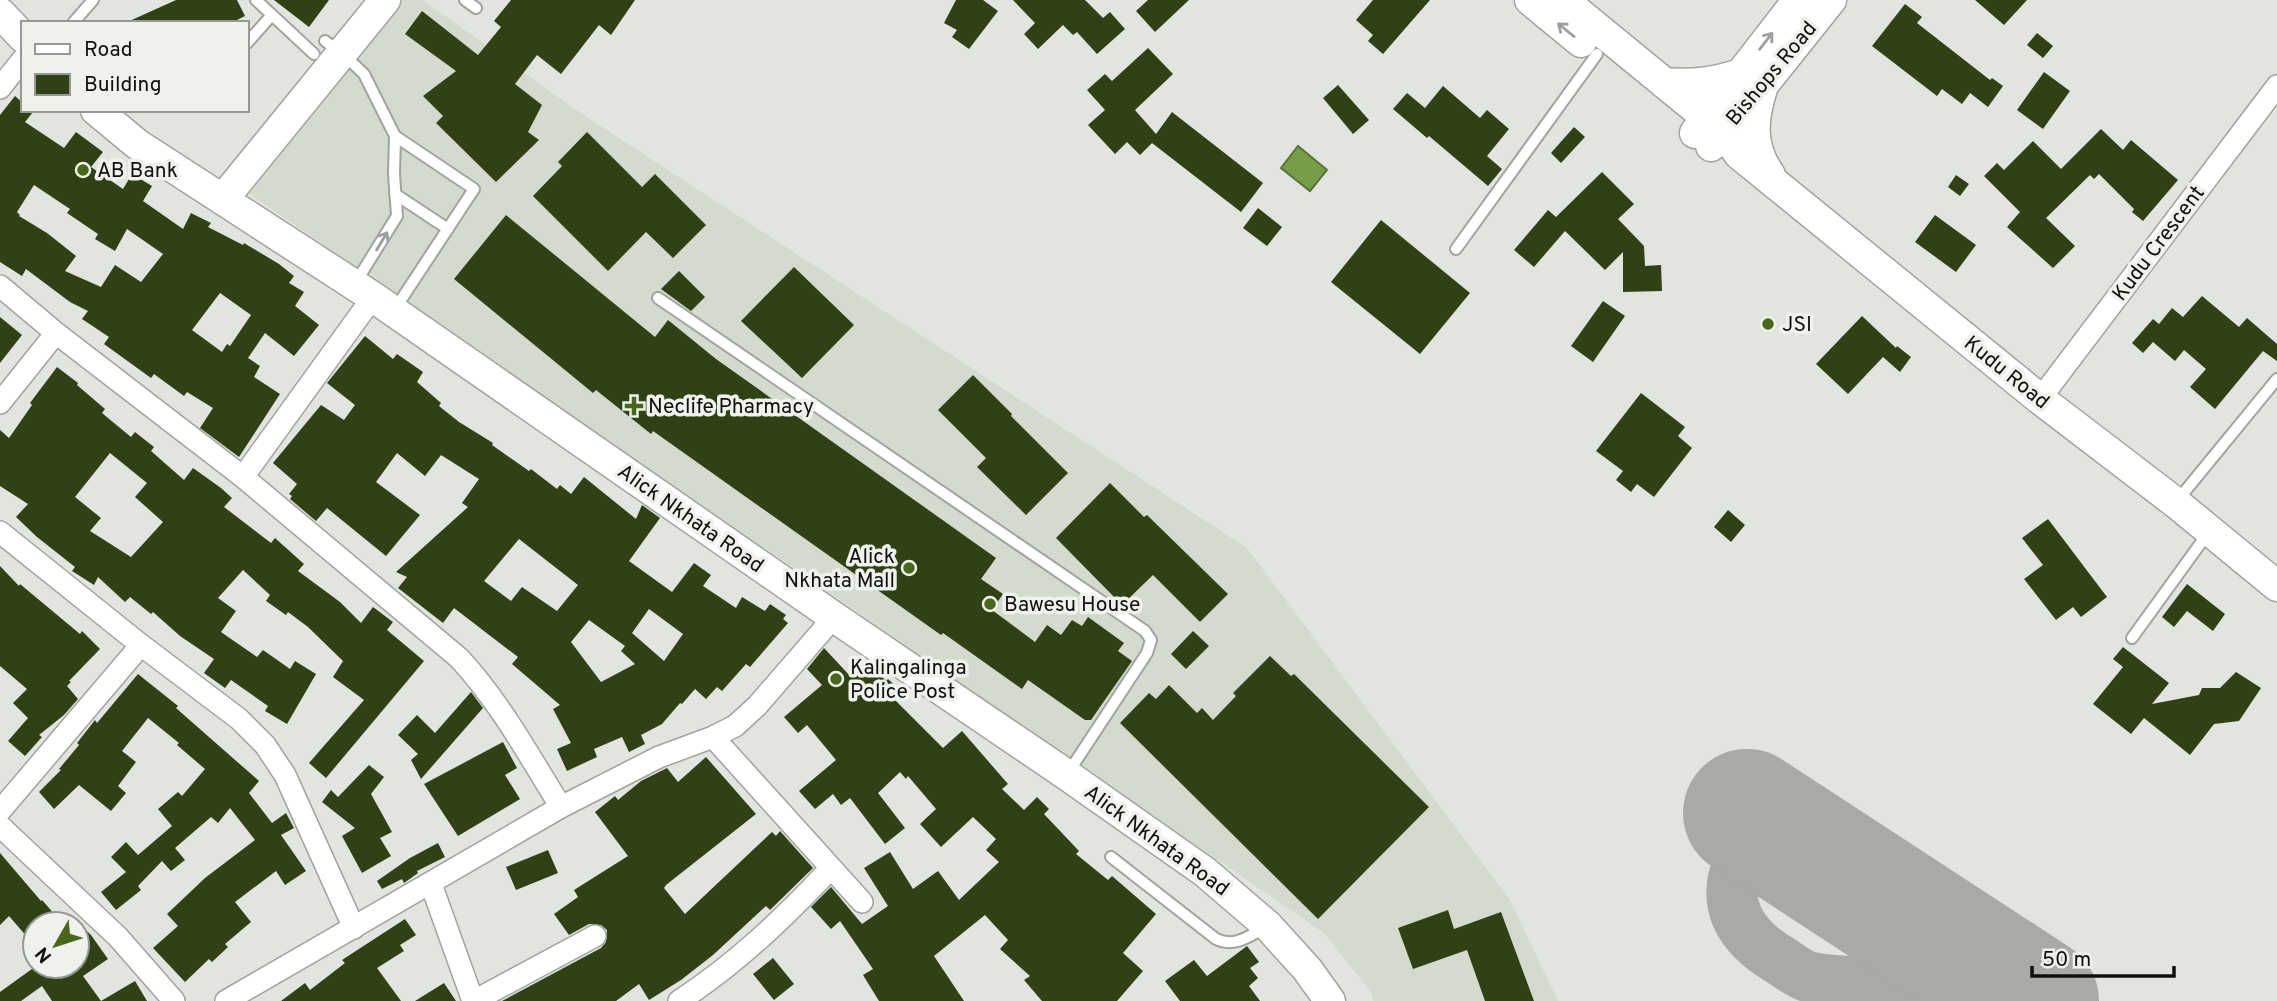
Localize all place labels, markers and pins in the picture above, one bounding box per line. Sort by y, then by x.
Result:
place label: AB Bank [97,158,178,185]
marker: AB Bank [75,162,91,178]
place label: JSI [1782,312,1812,339]
marker: JSI [1760,316,1776,332]
place label: Neclife Pharmacy [648,394,814,421]
marker: Neclife Pharmacy [626,398,642,414]
place label: Alick Nkhata Mall [784,544,895,595]
marker: Alick Nkhata Mall [901,560,917,576]
place label: Bawesu House [1004,592,1140,619]
marker: Bawesu House [982,596,998,612]
place label: Kalingalinga Police Post [850,655,967,706]
marker: Kalingalinga Police Post [828,671,844,687]

